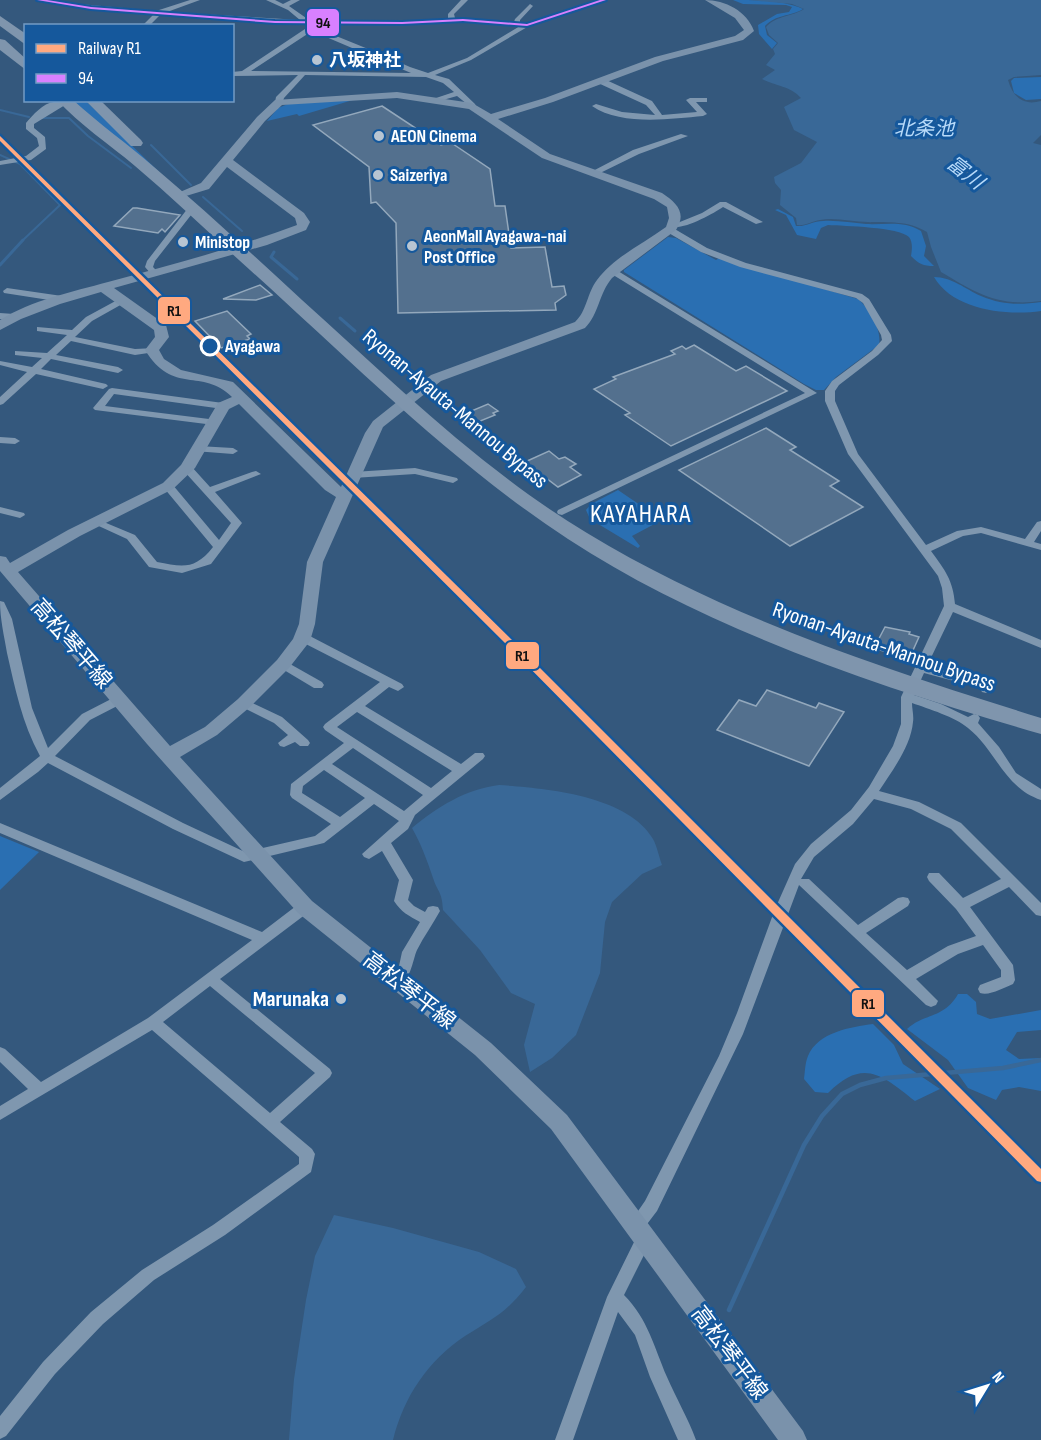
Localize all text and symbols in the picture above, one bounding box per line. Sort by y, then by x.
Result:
line badge: 94 [306,8,340,37]
text: 94 [315,14,331,33]
legend [24,24,234,102]
text: Railway R1 [78,38,142,59]
place label: 八坂神社 [329,50,401,71]
marker: 八坂神社 [310,53,324,67]
text: 94 [78,68,94,89]
water label: 北条池 [894,117,956,141]
place label: AEON Cinema [390,126,477,147]
marker: AEON Cinema [372,129,386,143]
water label: 富川 [942,151,990,196]
place label: Saizeriya [390,165,447,186]
marker: Saizeriya [371,168,385,182]
place label: AeonMall Ayagawa-nai Post Office [423,226,567,268]
place label: Ministop [195,232,250,253]
marker: Ministop [176,235,190,249]
marker: AeonMall Ayagawa-nai Post Office [405,239,419,253]
line badge: R1 [157,296,191,325]
text: R1 [167,302,182,321]
street label: Ryonan-Ayauta-Mannou Bypass [357,324,553,495]
marker: Ayagawa [200,336,220,356]
place label: Ayagawa [224,336,280,357]
district label: KAYAHARA [590,499,692,530]
street label: 高松琴平線 [25,594,117,694]
street label: Ryonan-Ayauta-Mannou Bypass [769,596,999,698]
line badge: R1 [505,641,540,670]
text: R1 [515,647,530,666]
street label: 高松琴平線 [357,946,461,1036]
place label: Marunaka [253,986,329,1013]
line badge: R1 [851,989,885,1018]
marker: Marunaka [334,992,348,1006]
text: R1 [861,995,876,1014]
street label: 高松琴平線 [685,1301,773,1405]
north arrow [957,1356,1017,1416]
text: N [988,1368,1008,1387]

